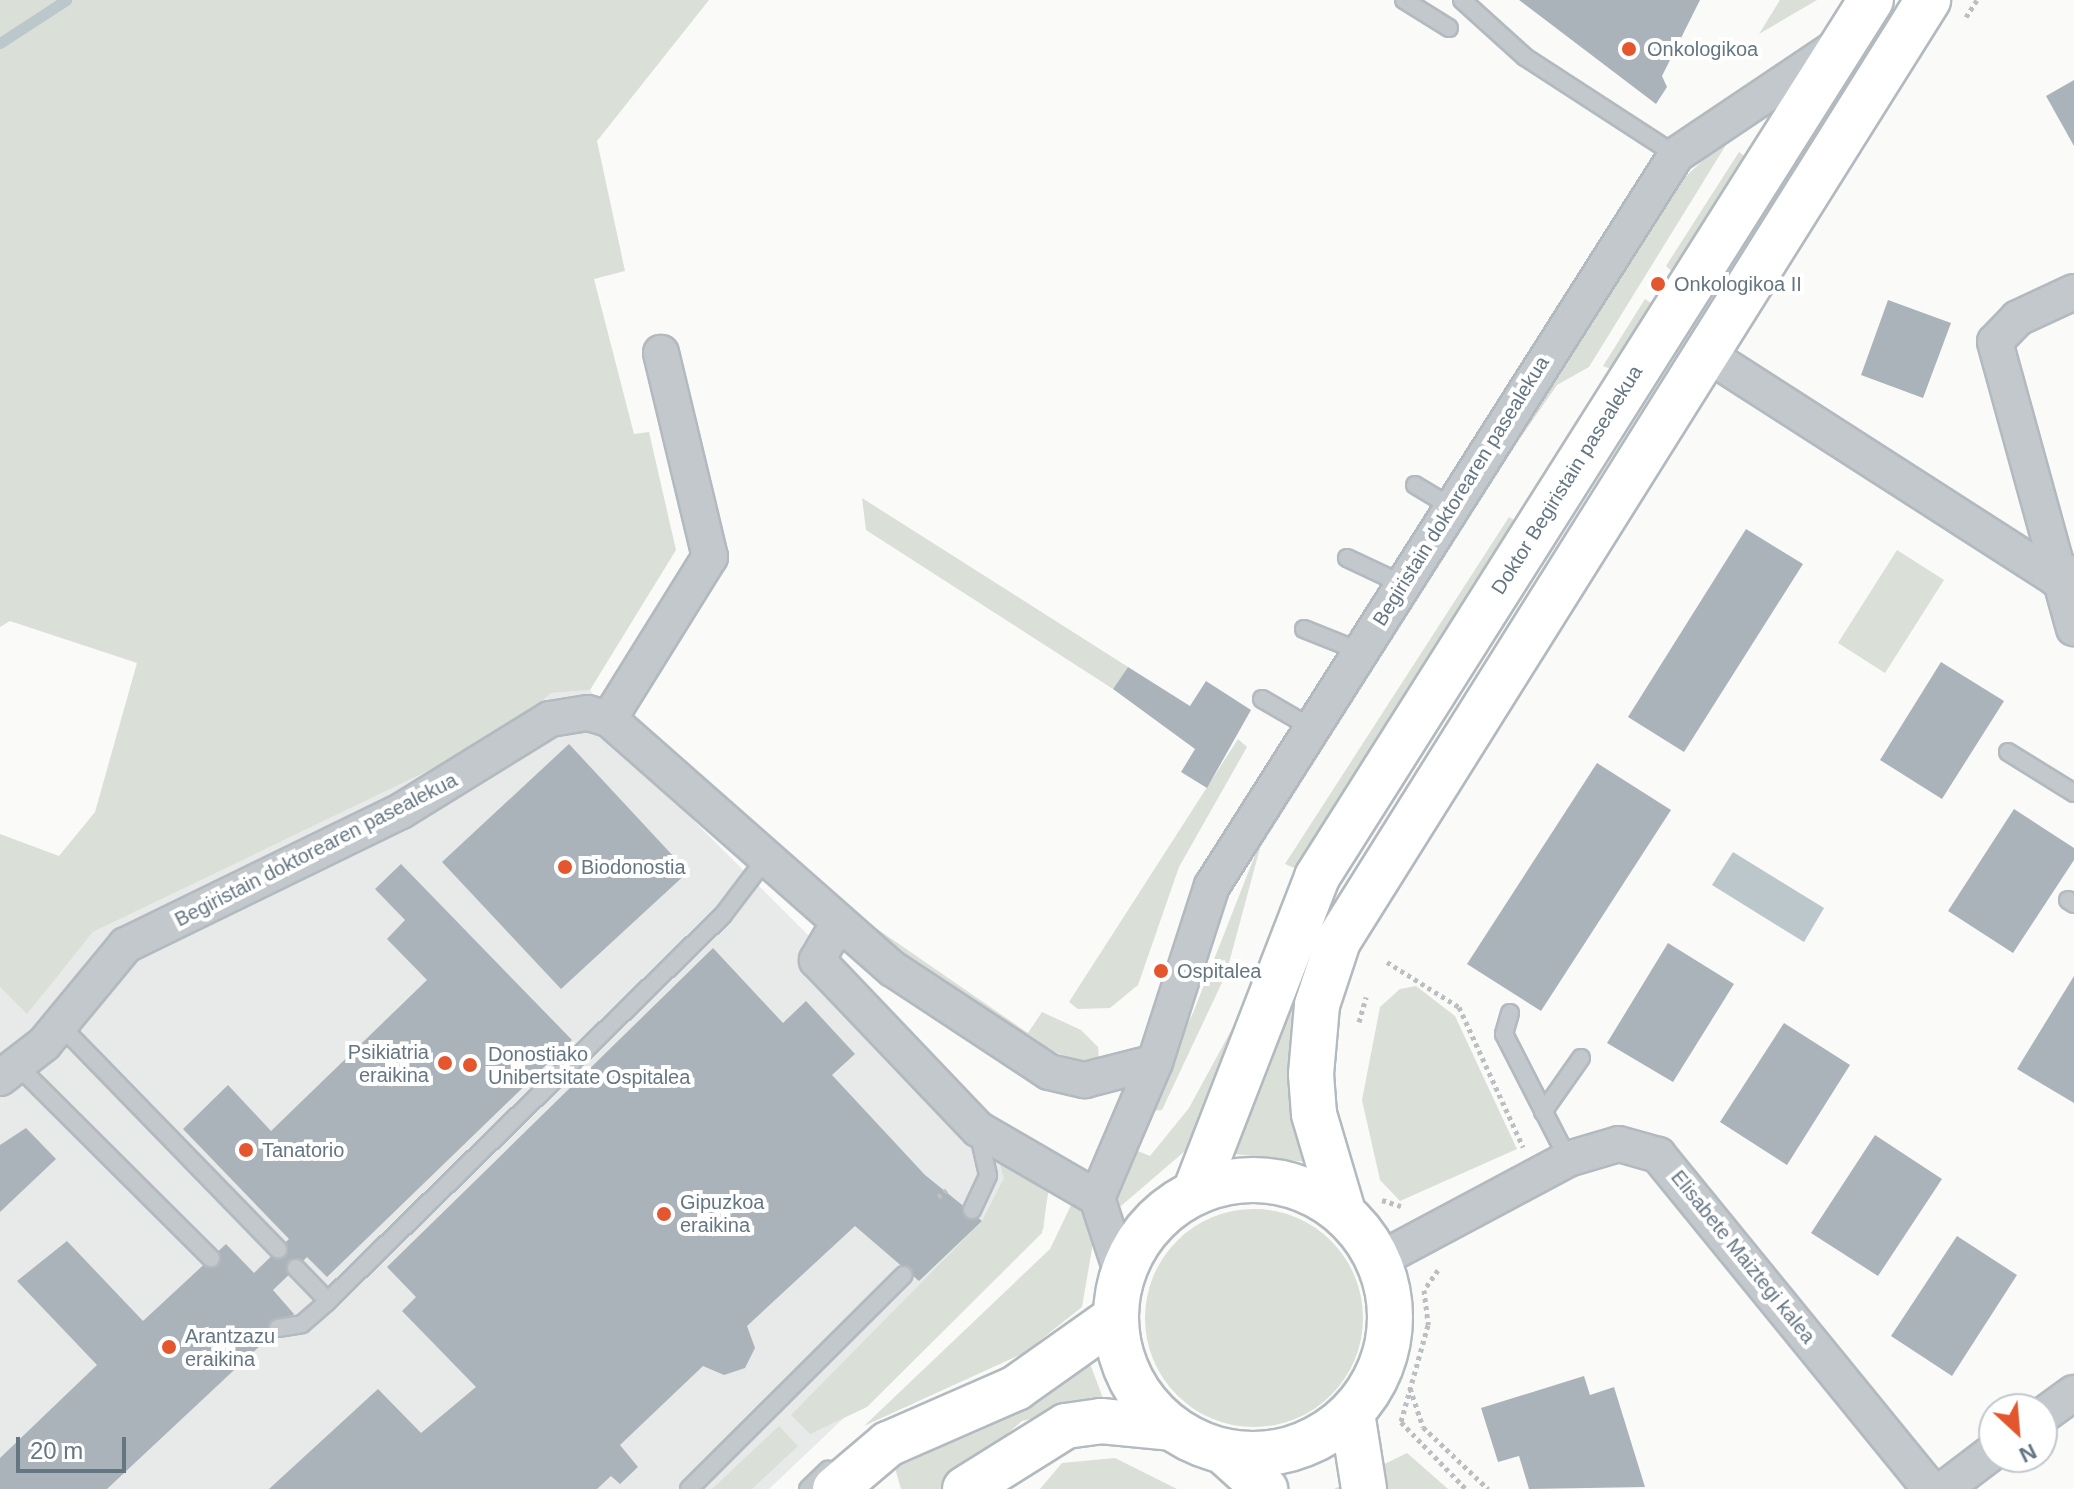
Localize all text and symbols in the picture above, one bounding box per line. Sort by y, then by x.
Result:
place label: Onkologikoa [1647,37,1758,61]
marker: Onkologikoa [1618,38,1640,60]
place label: Onkologikoa II [1674,272,1802,296]
marker: Onkologikoa II [1649,275,1667,293]
street label: Begiristain doktorearen pasealekua [1368,352,1554,630]
street label: Doktor Begiristain pasealekua [1486,361,1648,599]
street label: Begiristain doktorearen pasealekua [171,768,461,932]
place label: Biodonostia [581,855,686,879]
marker: Biodonostia [556,858,574,876]
place label: Ospitalea [1177,959,1261,983]
marker: Ospitalea [1152,962,1170,980]
place label: Psikiatria eraikina [348,1040,429,1087]
place label: Donostiako Unibertsitate Ospitalea [488,1042,690,1089]
marker: Psikiatria eraikina [436,1054,454,1072]
marker: Donostiako Unibertsitate Ospitalea [459,1054,481,1076]
place label: Tanatorio [262,1138,344,1162]
marker: Tanatorio [237,1141,255,1159]
street label: Elisabete Maiztegi kalea [1666,1166,1820,1348]
place label: Gipuzkoa eraikina [680,1190,764,1237]
marker: Gipuzkoa eraikina [655,1205,673,1223]
place label: Arantzazu eraikina [185,1324,275,1371]
marker: Arantzazu eraikina [160,1338,178,1356]
north arrow [1978,1393,2058,1473]
scale bar [20,1421,130,1471]
text: 20 m [30,1437,83,1464]
text: N [2015,1439,2040,1468]

